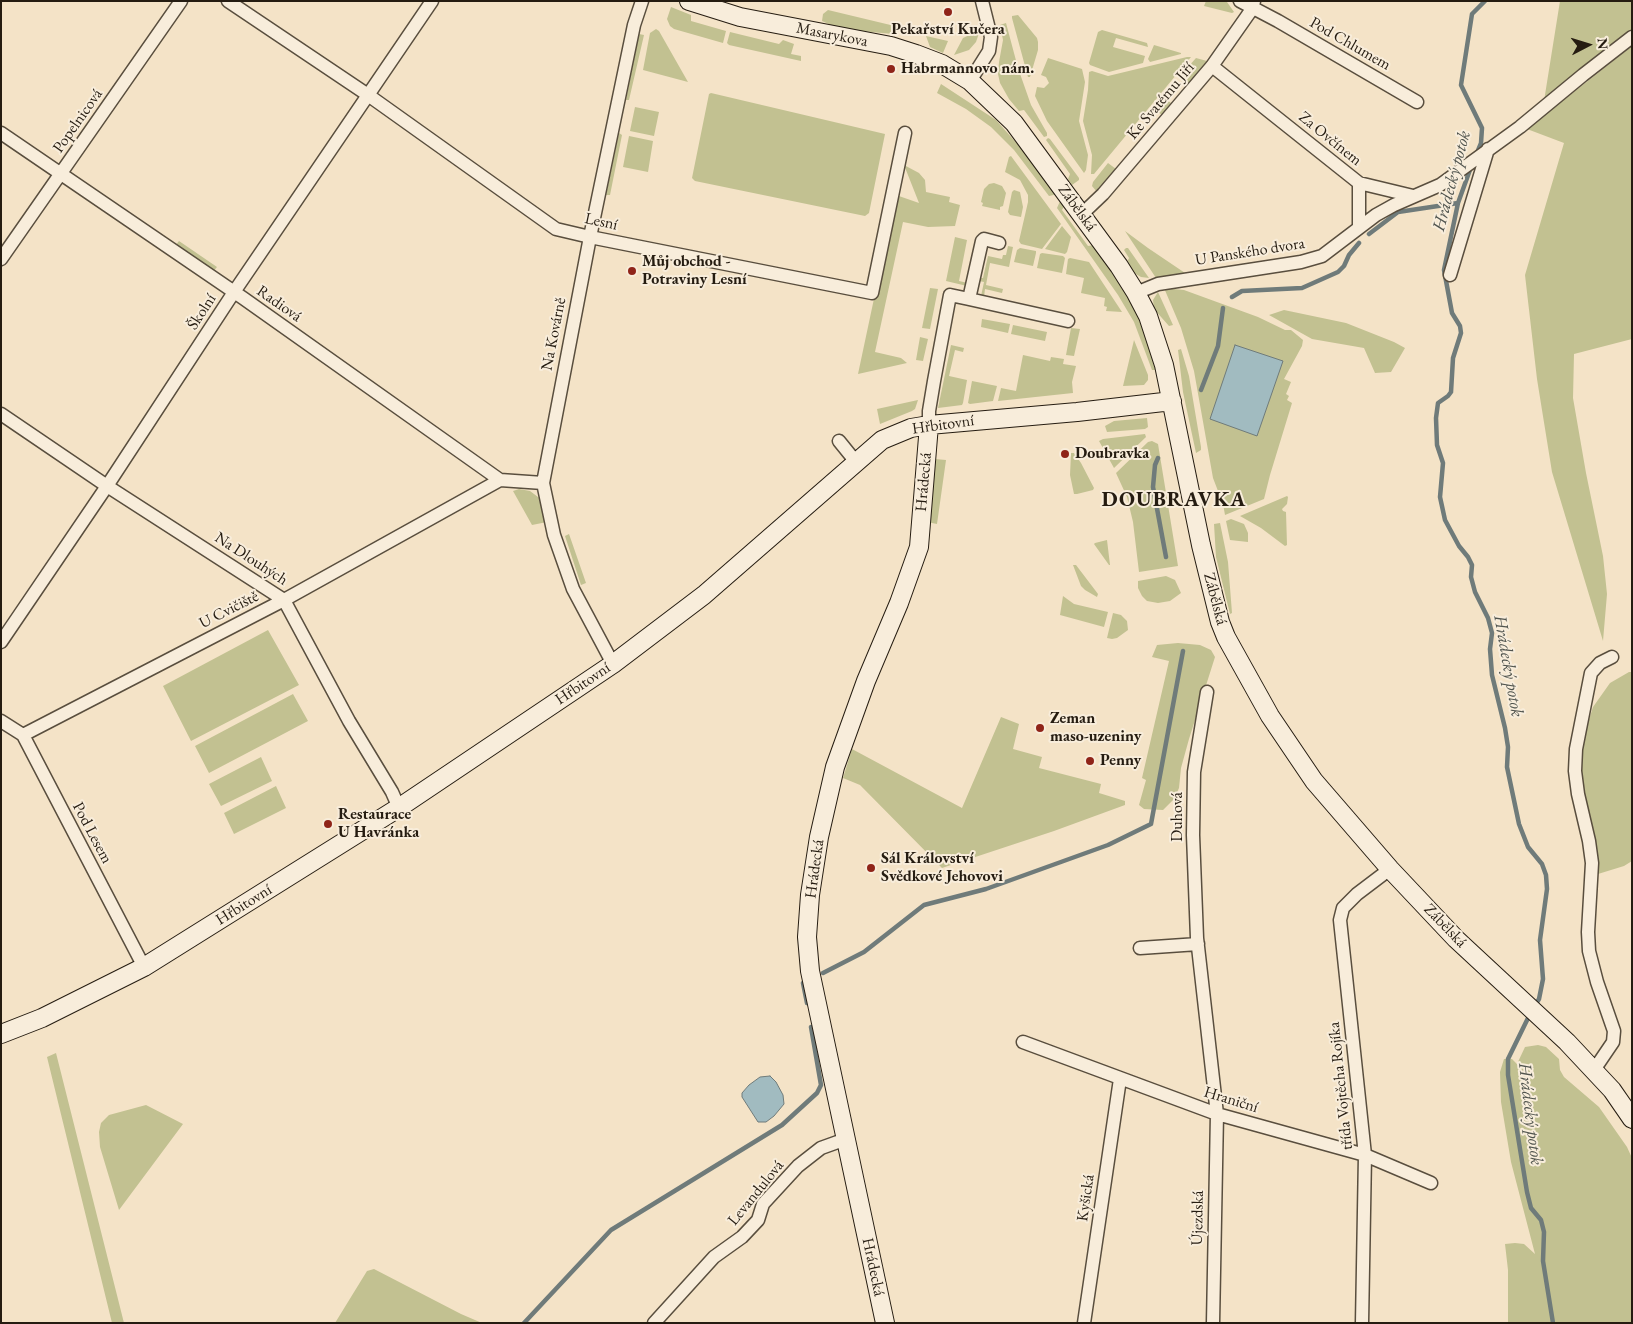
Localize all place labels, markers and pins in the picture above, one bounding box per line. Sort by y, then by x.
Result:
marker: Pekařství Kučera [942,6,954,18]
place label: Pekařství Kučera [891,20,1005,40]
place label: Habrmannovo nám. [901,59,1034,79]
marker: Habrmannovo nám. [885,63,897,75]
place label: Můj obchod - Potraviny Lesní [642,252,747,290]
marker: Můj obchod - Potraviny Lesní [626,265,638,277]
place label: Doubravka [1075,444,1149,464]
marker: Doubravka [1059,448,1071,460]
place label: Zeman maso-uzeniny [1050,709,1141,747]
marker: Zeman maso-uzeniny [1034,722,1046,734]
place label: Penny [1100,751,1141,771]
marker: Penny [1084,755,1096,767]
place label: Restaurace U Havránka [338,805,419,843]
marker: Restaurace U Havránka [322,818,334,830]
place label: Sál Království Svědkové Jehovovi [881,849,1003,887]
marker: Sál Království Svědkové Jehovovi [865,862,877,874]

